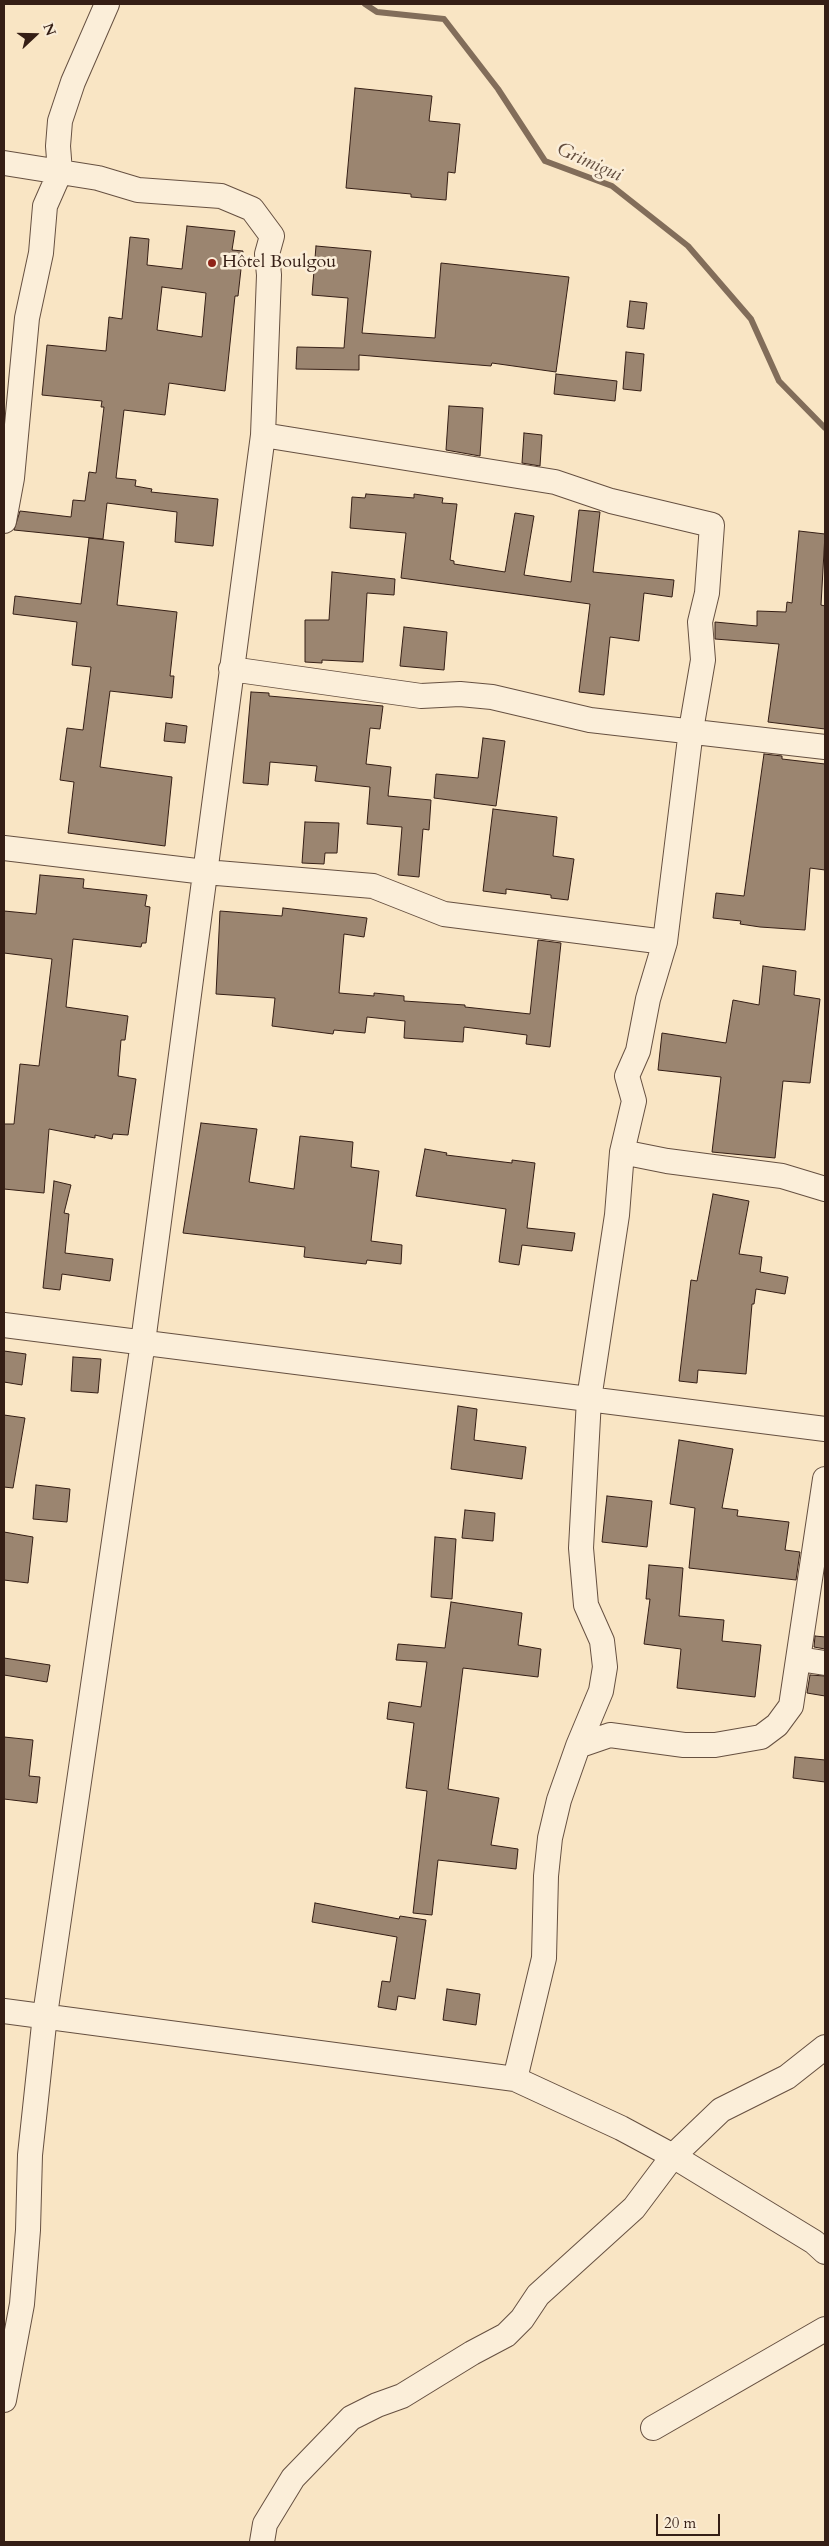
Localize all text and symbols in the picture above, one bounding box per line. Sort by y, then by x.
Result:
north arrow [10,10,60,60]
text: N [38,20,61,39]
water label: Grimigui [553,139,625,187]
place label: Hôtel Boulgou [222,252,336,274]
marker: Hôtel Boulgou [206,257,218,269]
scale bar [659,2504,723,2536]
text: 20 m [664,2513,696,2533]

